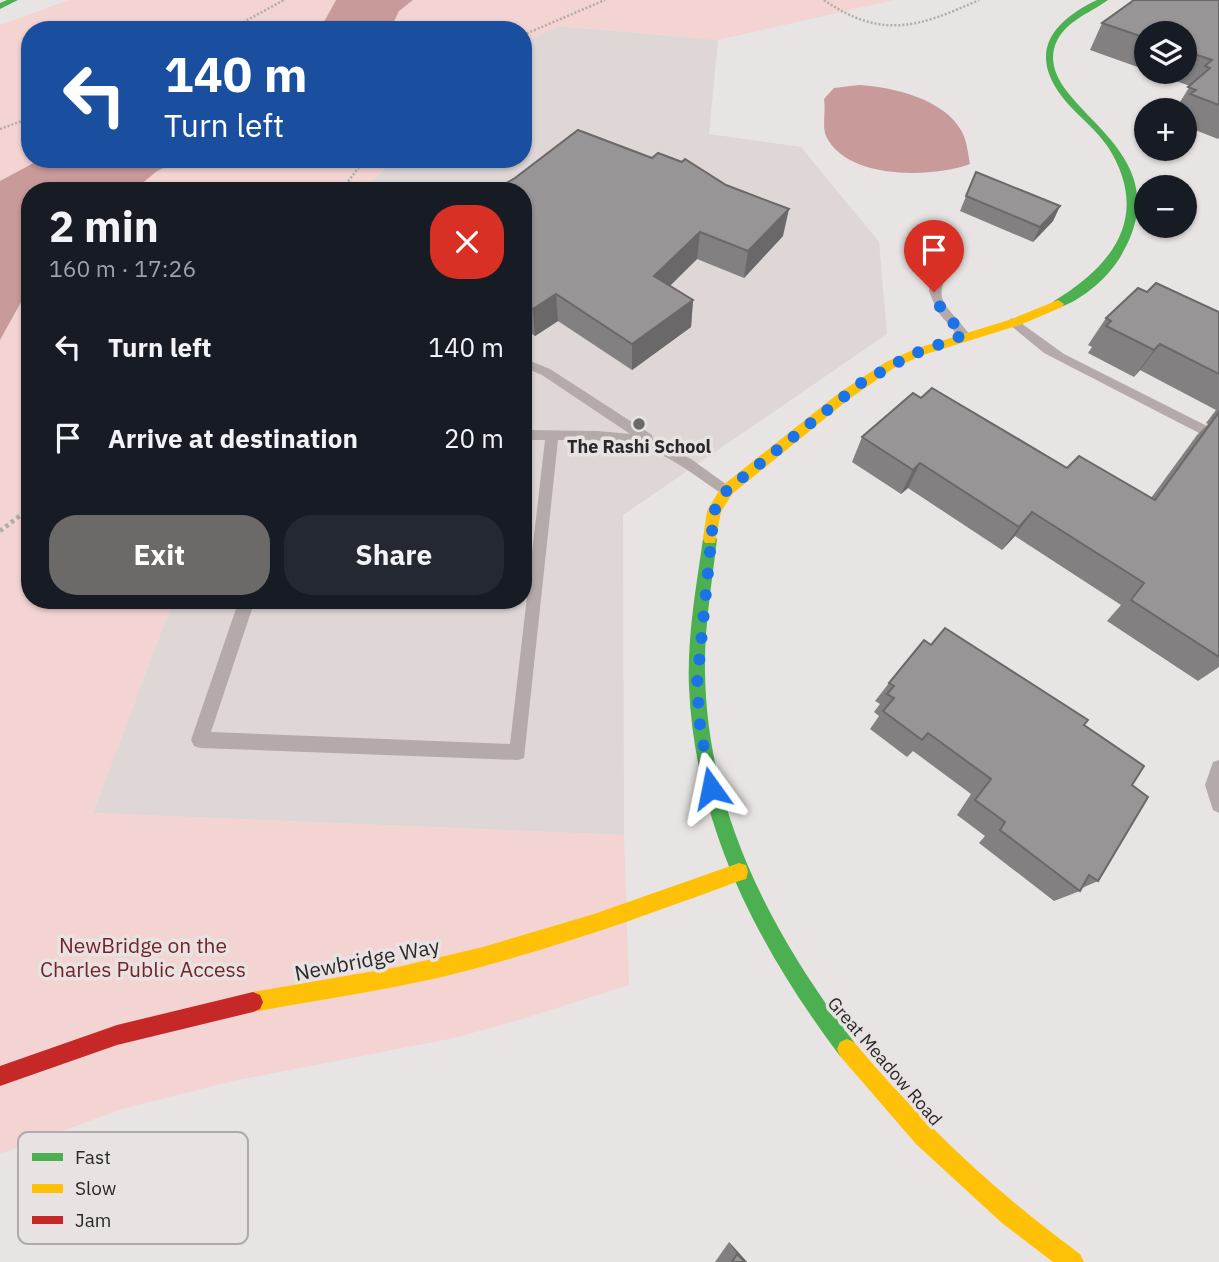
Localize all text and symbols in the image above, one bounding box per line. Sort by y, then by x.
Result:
map controls [1134,21,1197,238]
button: layers [1134,21,1197,84]
text: 140 m [164,42,308,105]
icon: left [49,49,140,140]
button: + [1134,98,1197,161]
text: Turn left [164,104,284,146]
button: − [1134,175,1197,238]
text: 2 min [49,199,159,254]
button: close [430,205,504,279]
pin [904,220,964,292]
icon: arrive [915,231,953,269]
text: 160 m · 17:26 [49,253,196,283]
icon: left [49,328,87,366]
text: Turn left [108,330,211,364]
text: 140 m [428,330,504,364]
marker: The Rashi School [631,416,647,432]
icon: arrive [49,419,87,457]
text: Arrive at destination [108,421,358,455]
text: 20 m [444,421,504,455]
place label: The Rashi School [567,435,712,458]
button: Exit [49,515,270,595]
button: Share [284,515,504,595]
position arrow [674,751,748,825]
park label: NewBridge on the Charles Public Access [40,931,246,983]
street label: Newbridge Way [292,931,442,987]
street label: Great Meadow Road [823,992,947,1130]
legend [18,1132,248,1244]
text: Fast [75,1145,111,1169]
text: Slow [75,1176,116,1200]
text: Jam [75,1208,111,1232]

